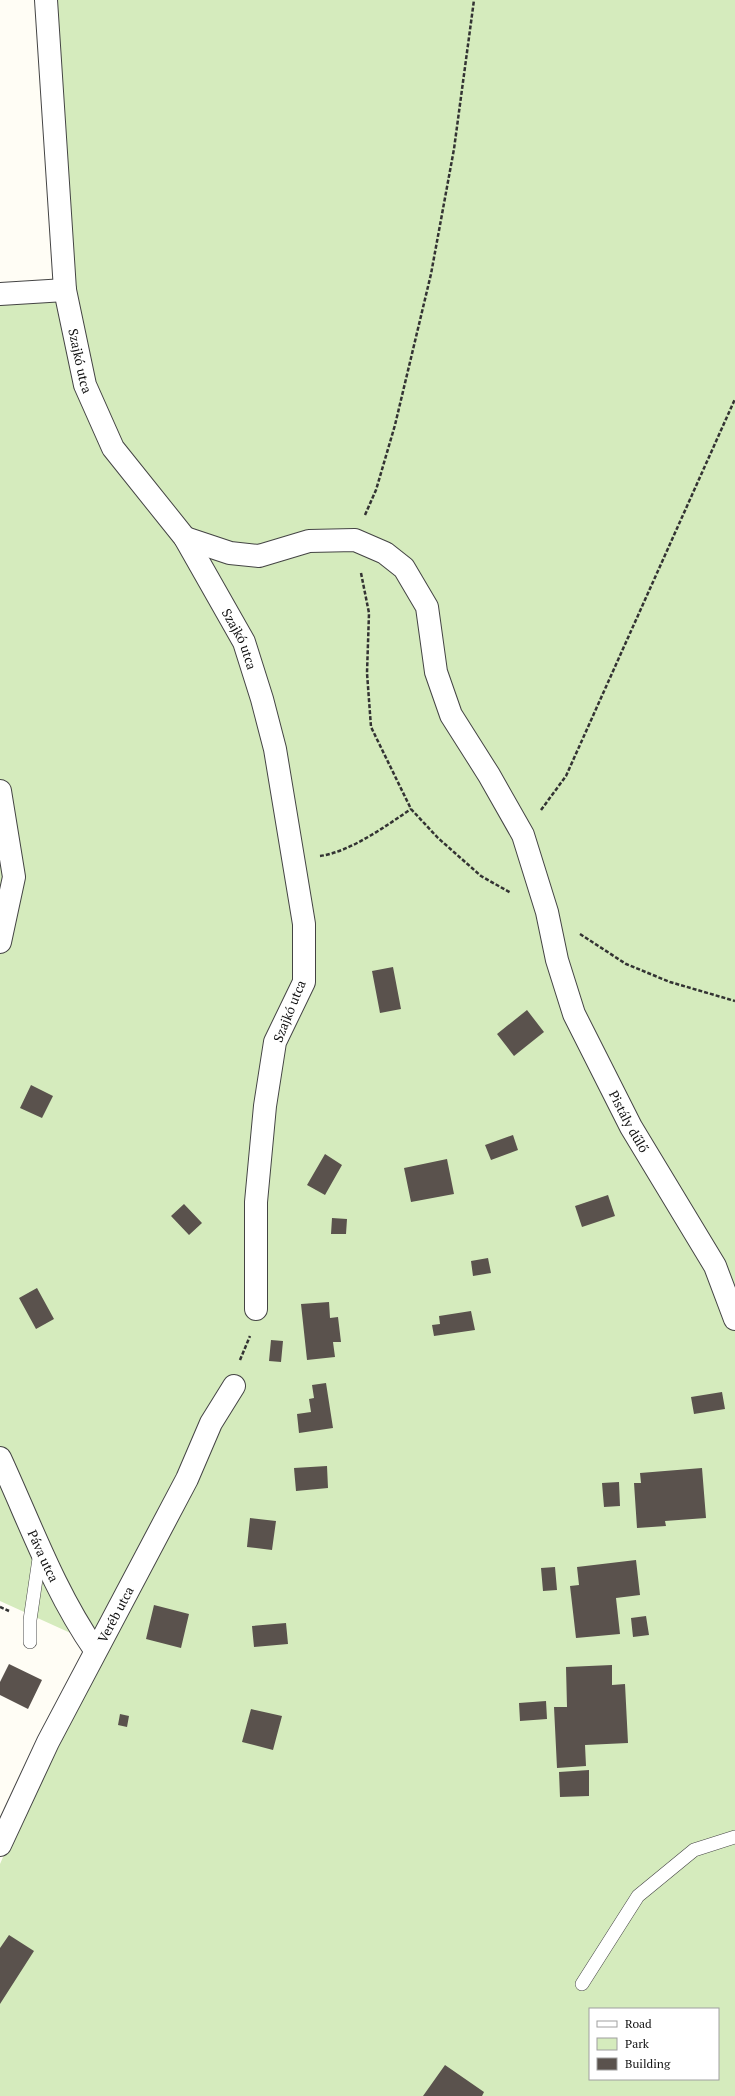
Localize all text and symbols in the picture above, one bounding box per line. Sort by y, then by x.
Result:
street label: Szajkó utca [64,327,97,396]
street label: Szajkó utca [218,605,261,672]
street label: Szajkó utca [268,977,310,1045]
street label: Pistály dűlő [605,1087,653,1156]
street label: Páva utca [24,1527,63,1585]
street label: Veréb utca [93,1583,138,1646]
legend [589,2008,719,2080]
text: Road [625,2016,652,2031]
text: Park [625,2036,650,2051]
text: Building [625,2056,671,2071]

